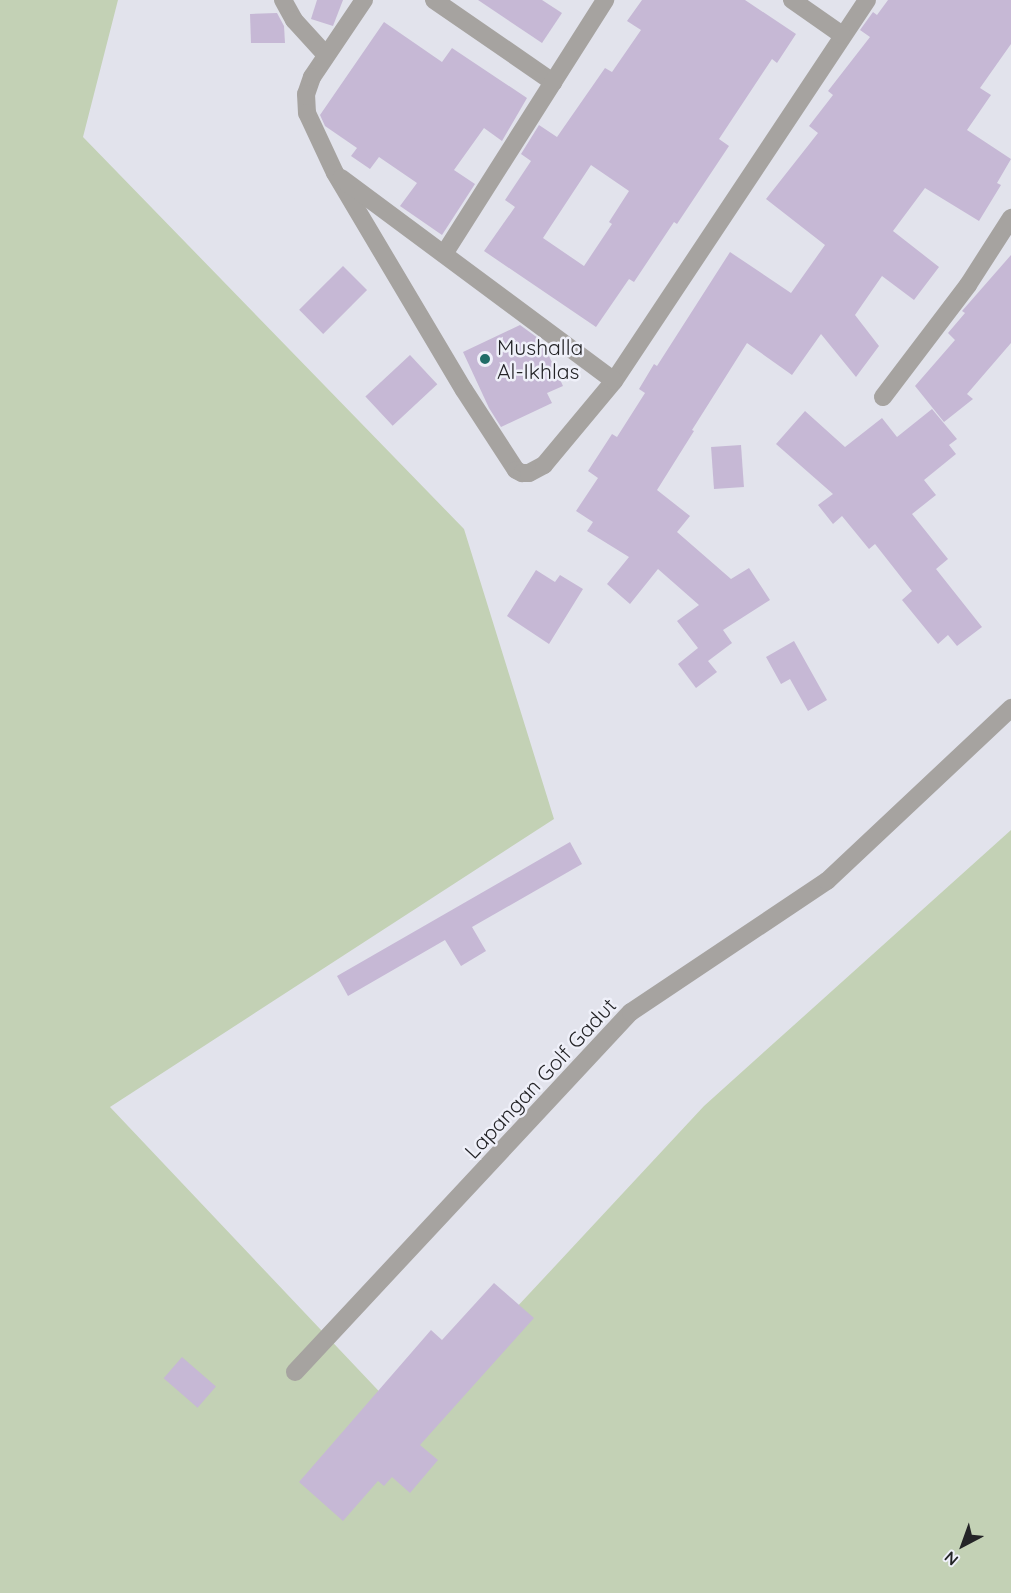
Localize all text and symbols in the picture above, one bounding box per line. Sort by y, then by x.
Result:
place label: Mushalla Al-Ikhlas [497,334,583,384]
marker: Mushalla Al-Ikhlas [478,352,492,366]
street label: Lapangan Golf Gadut [459,993,621,1163]
north arrow [933,1515,993,1575]
text: N [940,1547,962,1570]

